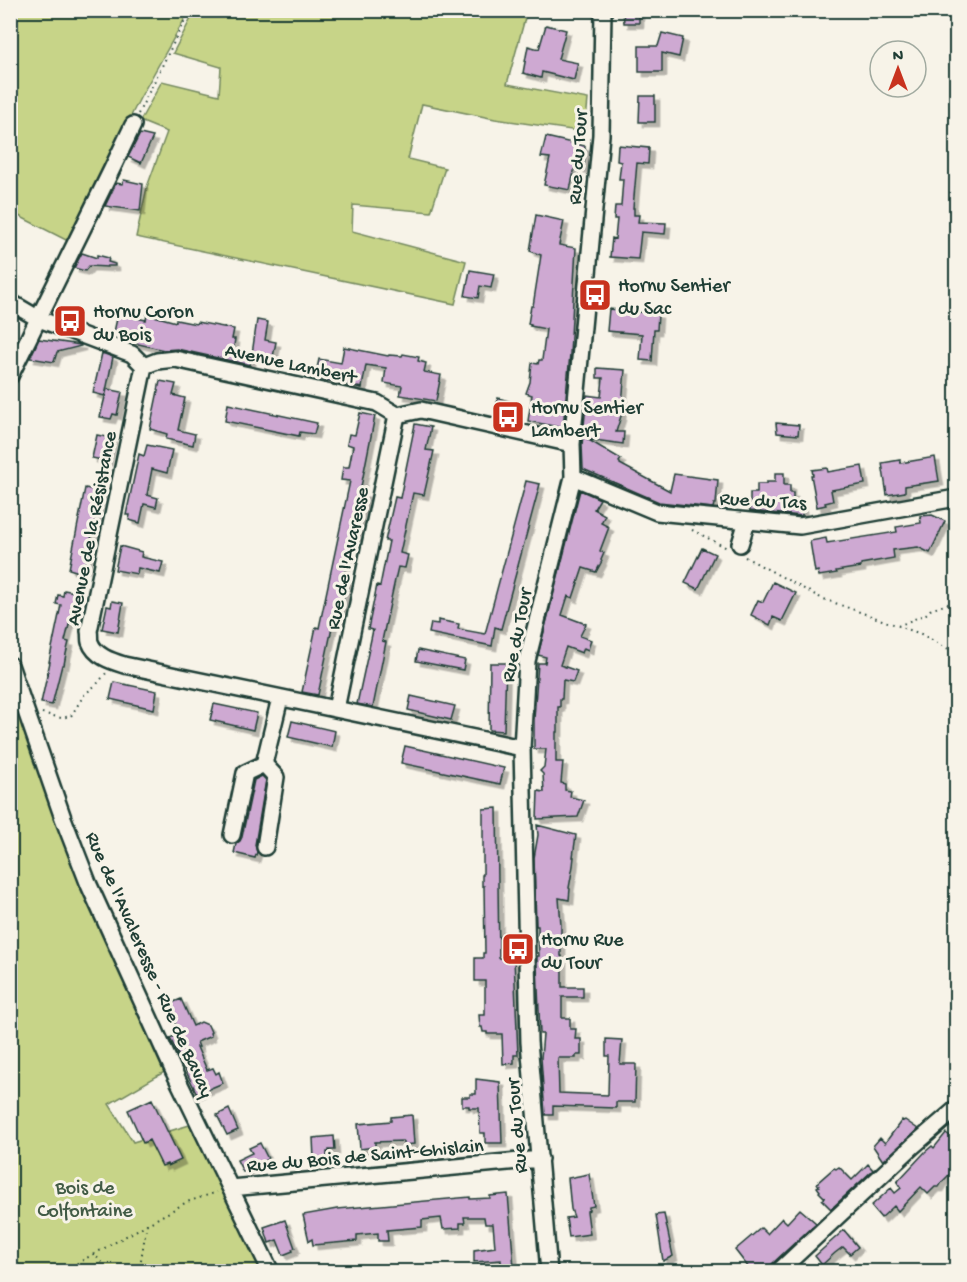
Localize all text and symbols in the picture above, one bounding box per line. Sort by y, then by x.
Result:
north arrow [868,39,928,99]
text: N [893,48,904,67]
street label: Rue du Tour [565,107,594,206]
place label: Hornu Sentier du Sac [618,276,731,322]
bus stop icon: Hornu Sentier du Sac [577,277,613,313]
place label: Hornu Coron du Bois [93,302,194,348]
bus stop icon: Hornu Coron du Bois [52,303,88,339]
street label: Avenue Lambert [223,340,360,391]
place label: Hornu Sentier Lambert [531,398,644,444]
bus stop icon: Hornu Sentier Lambert [490,399,526,435]
street label: Avenue de la Résistance [63,429,124,628]
street label: Rue de l'Avaresse [323,485,376,632]
street label: Rue du Tas [719,489,807,516]
street label: Rue du Tour [498,585,539,685]
street label: Rue de l'Avaleresse - Rue de Bavay [79,829,217,1102]
place label: Hornu Rue du Tour [541,930,624,976]
bus stop icon: Hornu Rue du Tour [500,931,536,967]
street label: Rue du Tour [503,1075,534,1174]
street label: Rue du Bois de Saint-Ghislain [246,1136,485,1179]
park label: Bois de Colfontaine [37,1178,133,1224]

